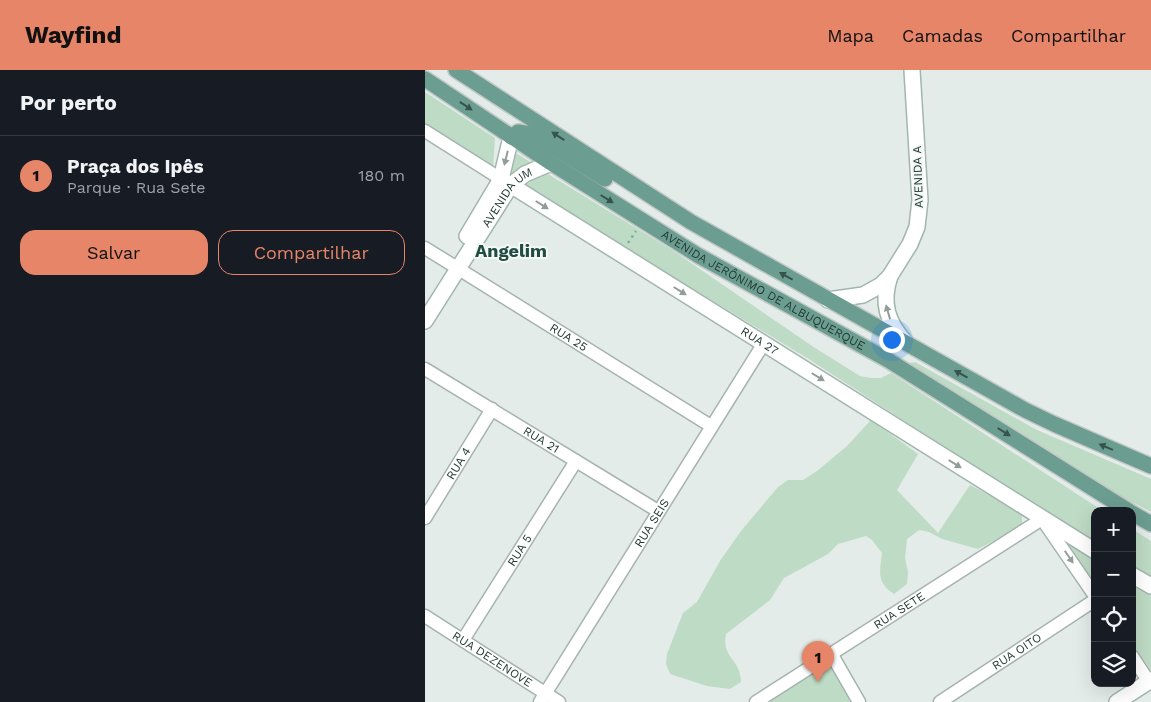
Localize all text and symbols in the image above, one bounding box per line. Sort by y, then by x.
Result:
text: Wayfind [25,21,121,49]
text: Mapa [827,25,874,46]
text: Camadas [902,25,983,46]
text: Compartilhar [1011,25,1126,46]
text: Por perto [20,90,117,115]
one-way arrow [459,102,472,111]
one-way arrow [551,131,565,141]
street label: AVENIDA A [910,146,926,208]
one-way arrow [502,150,510,165]
text: Praça dos Ipês [67,155,204,178]
street label: AVENIDA UM [479,165,534,230]
text: 1 [33,166,39,185]
text: 180 m [358,166,405,185]
text: Parque · Rua Sete [67,178,205,197]
one-way arrow [601,194,614,203]
one-way arrow [536,200,549,209]
street label: AVENIDA JERÔNIMO DE ALBUQUERQUE [659,227,868,353]
button: Salvar [20,230,208,275]
button: Compartilhar [218,230,405,275]
district label: Angelim [475,240,547,261]
one-way arrow [778,272,793,280]
one-way arrow [674,286,687,296]
one-way arrow [884,305,892,320]
street label: RUA 25 [547,320,590,354]
street label: RUA 27 [738,324,781,358]
your location [879,327,905,353]
one-way arrow [954,370,968,379]
one-way arrow [811,373,824,382]
street label: RUA 21 [521,424,562,456]
one-way arrow [997,428,1010,437]
one-way arrow [1099,442,1113,450]
street label: RUA 4 [443,445,474,482]
one-way arrow [949,459,962,468]
street label: RUA SEIS [631,496,672,550]
map controls [1091,507,1136,687]
button: + [1091,507,1136,552]
street label: RUA 5 [504,532,535,569]
one-way arrow [1064,551,1073,564]
button: − [1091,552,1136,597]
street label: RUA SETE [871,589,928,632]
button: locate [1091,597,1136,642]
street label: RUA DEZENOVE [450,628,535,690]
street label: RUA OITO [989,630,1044,673]
pin: 1 [802,641,834,682]
button: layers [1091,642,1136,687]

